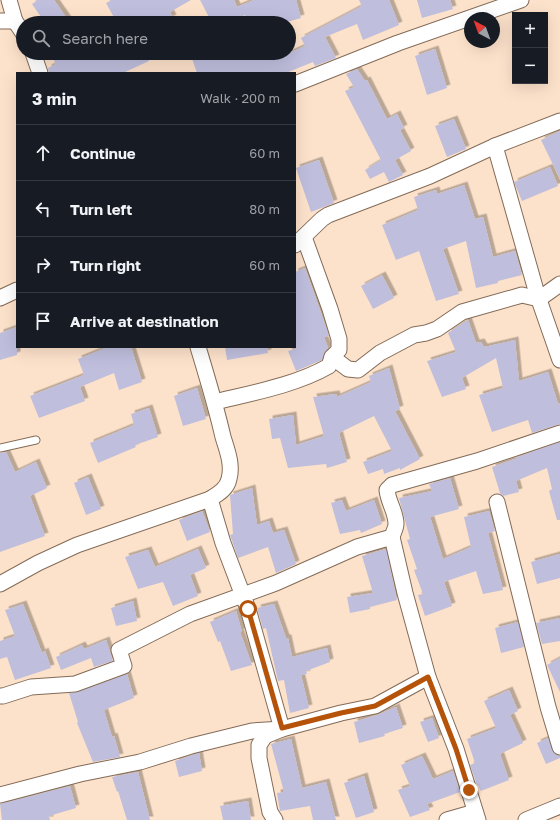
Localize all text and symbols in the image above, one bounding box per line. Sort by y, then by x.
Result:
north arrow [464,12,500,48]
map controls [512,12,548,84]
button: + [512,12,548,48]
search box [16,16,296,60]
icon: search [30,27,52,49]
text: Search here [62,29,148,47]
button: − [512,48,548,84]
text: 3 min [32,88,76,109]
text: Walk · 200 m [200,90,280,106]
icon: ahead [32,142,54,164]
text: Continue [70,144,136,162]
text: 60 m [249,145,280,161]
icon: left [32,198,54,220]
text: Turn left [70,200,132,218]
text: 80 m [249,201,280,217]
icon: right [32,254,54,276]
text: Turn right [70,256,141,274]
text: 60 m [249,257,280,273]
icon: arrive [32,310,54,332]
text: Arrive at destination [70,312,219,330]
route start [239,600,257,618]
route end [460,781,478,799]

